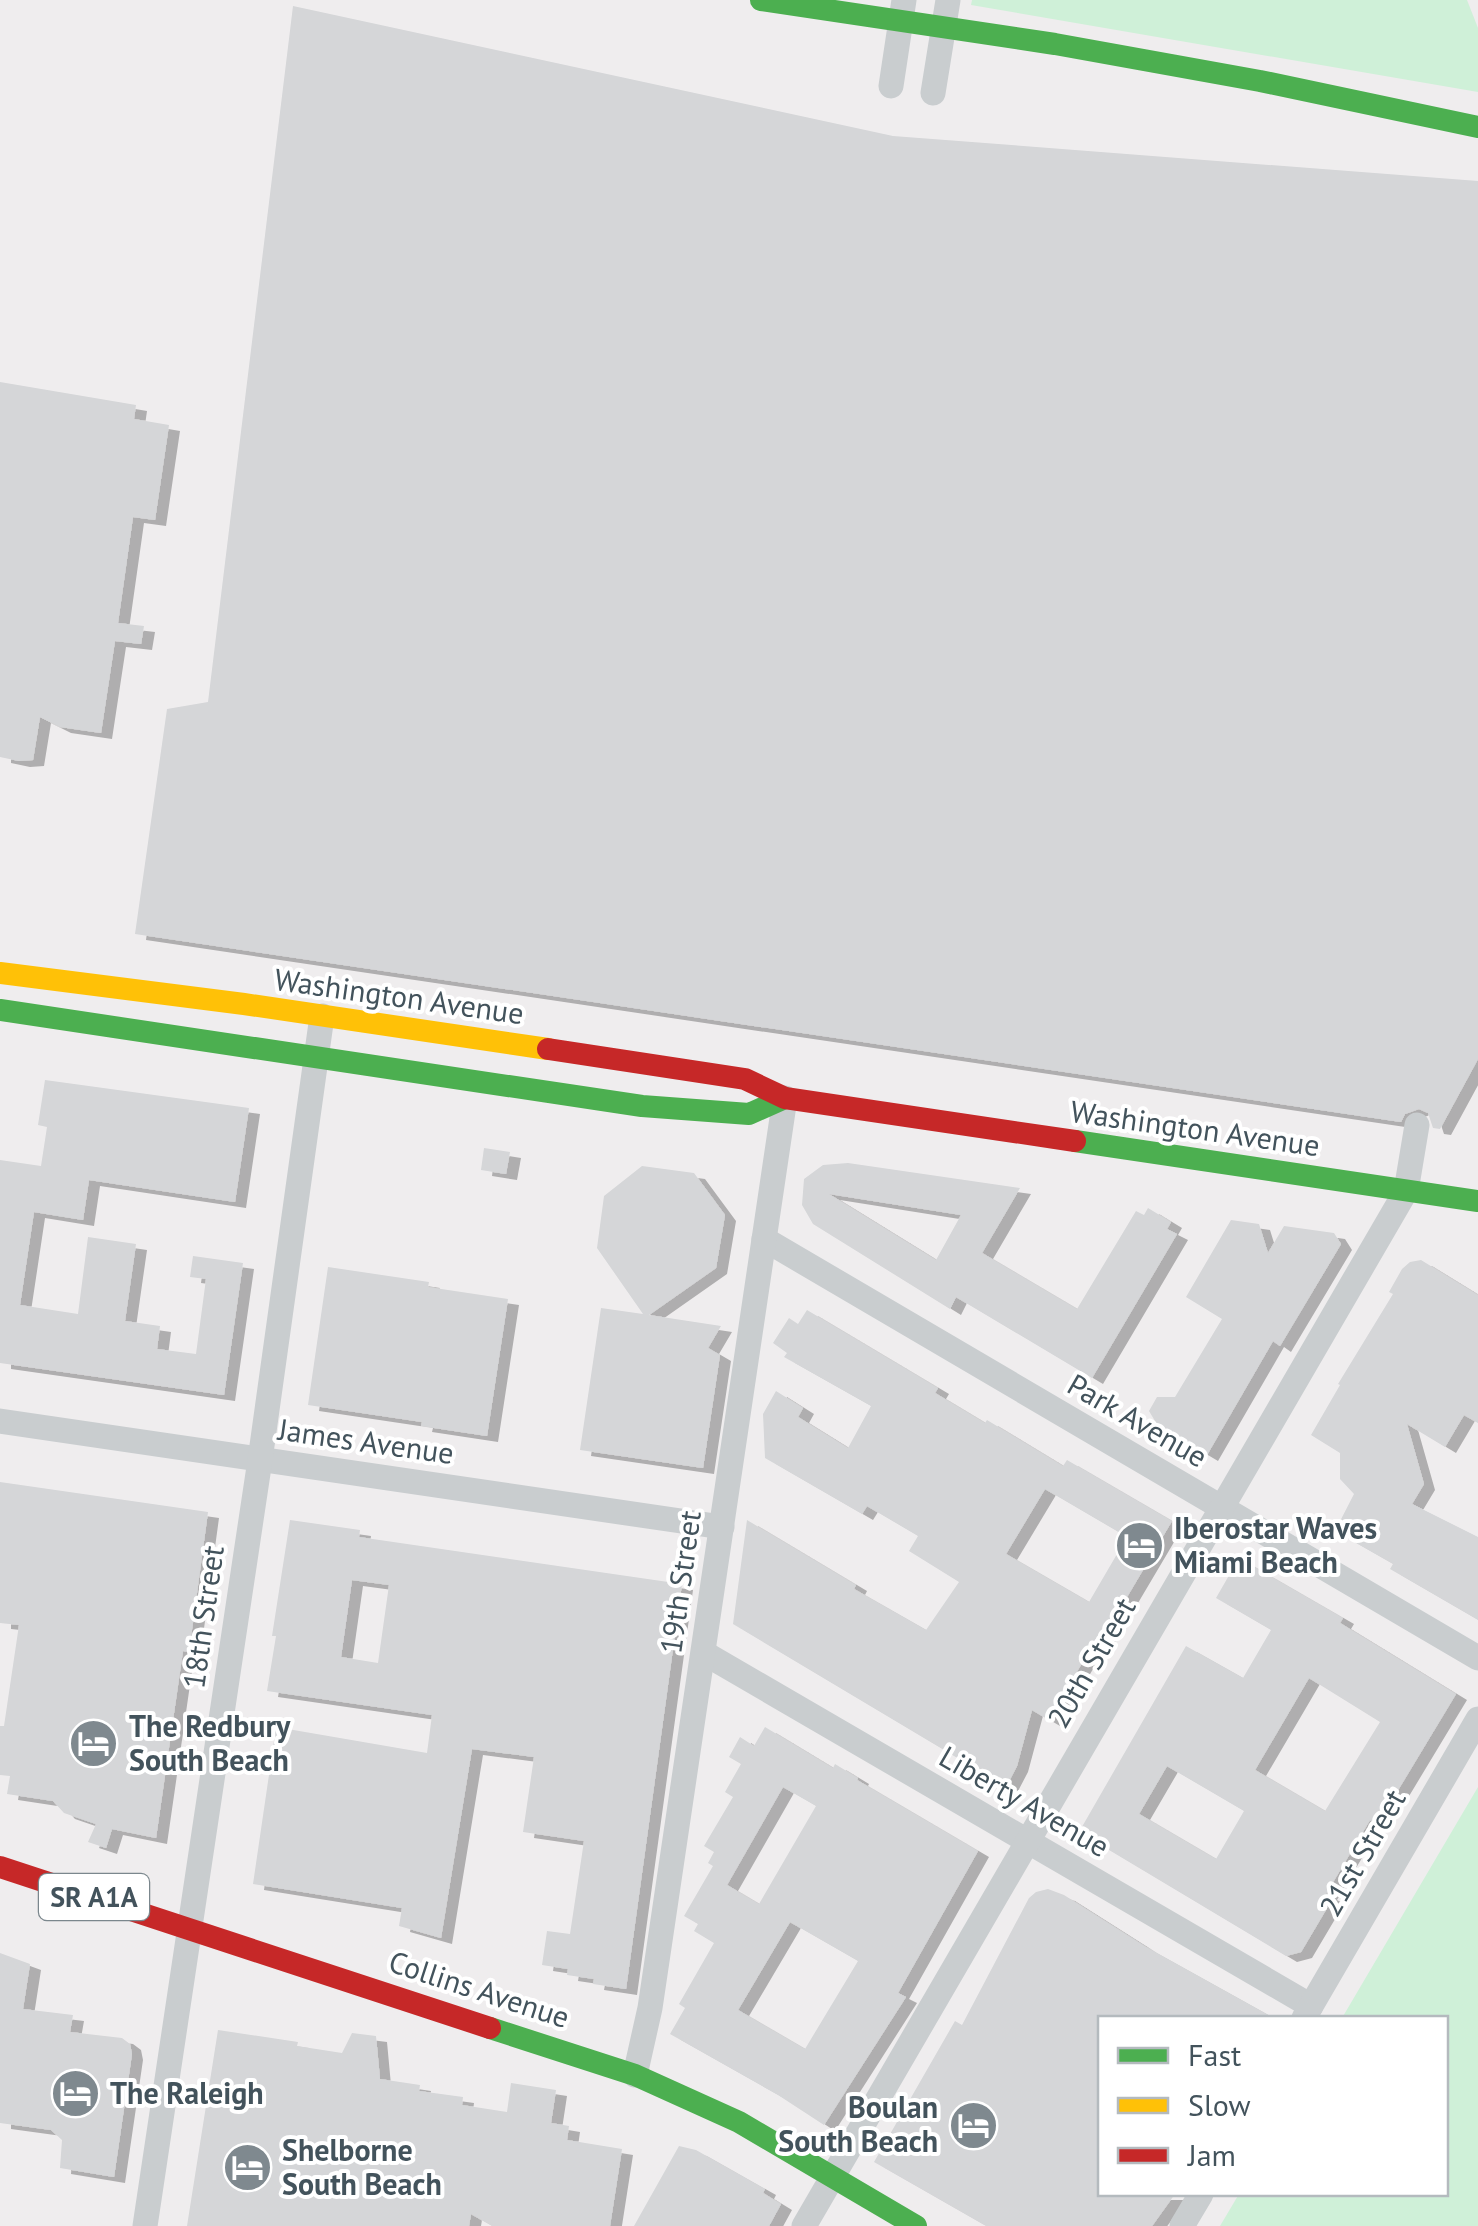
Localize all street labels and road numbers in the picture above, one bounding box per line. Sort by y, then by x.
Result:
street label: Washington Avenue [272,959,526,1032]
street label: Washington Avenue [1068,1091,1322,1164]
street label: Park Avenue [1061,1364,1215,1475]
street label: James Avenue [274,1409,456,1472]
street label: 19th Street [650,1508,709,1656]
street label: 18th Street [173,1543,232,1691]
street label: 20th Street [1038,1590,1144,1734]
street label: Liberty Avenue [933,1736,1117,1865]
street label: 21st Street [1310,1782,1414,1923]
road number: SR A1A [39,1874,149,1920]
street label: Collins Avenue [384,1941,575,2036]

